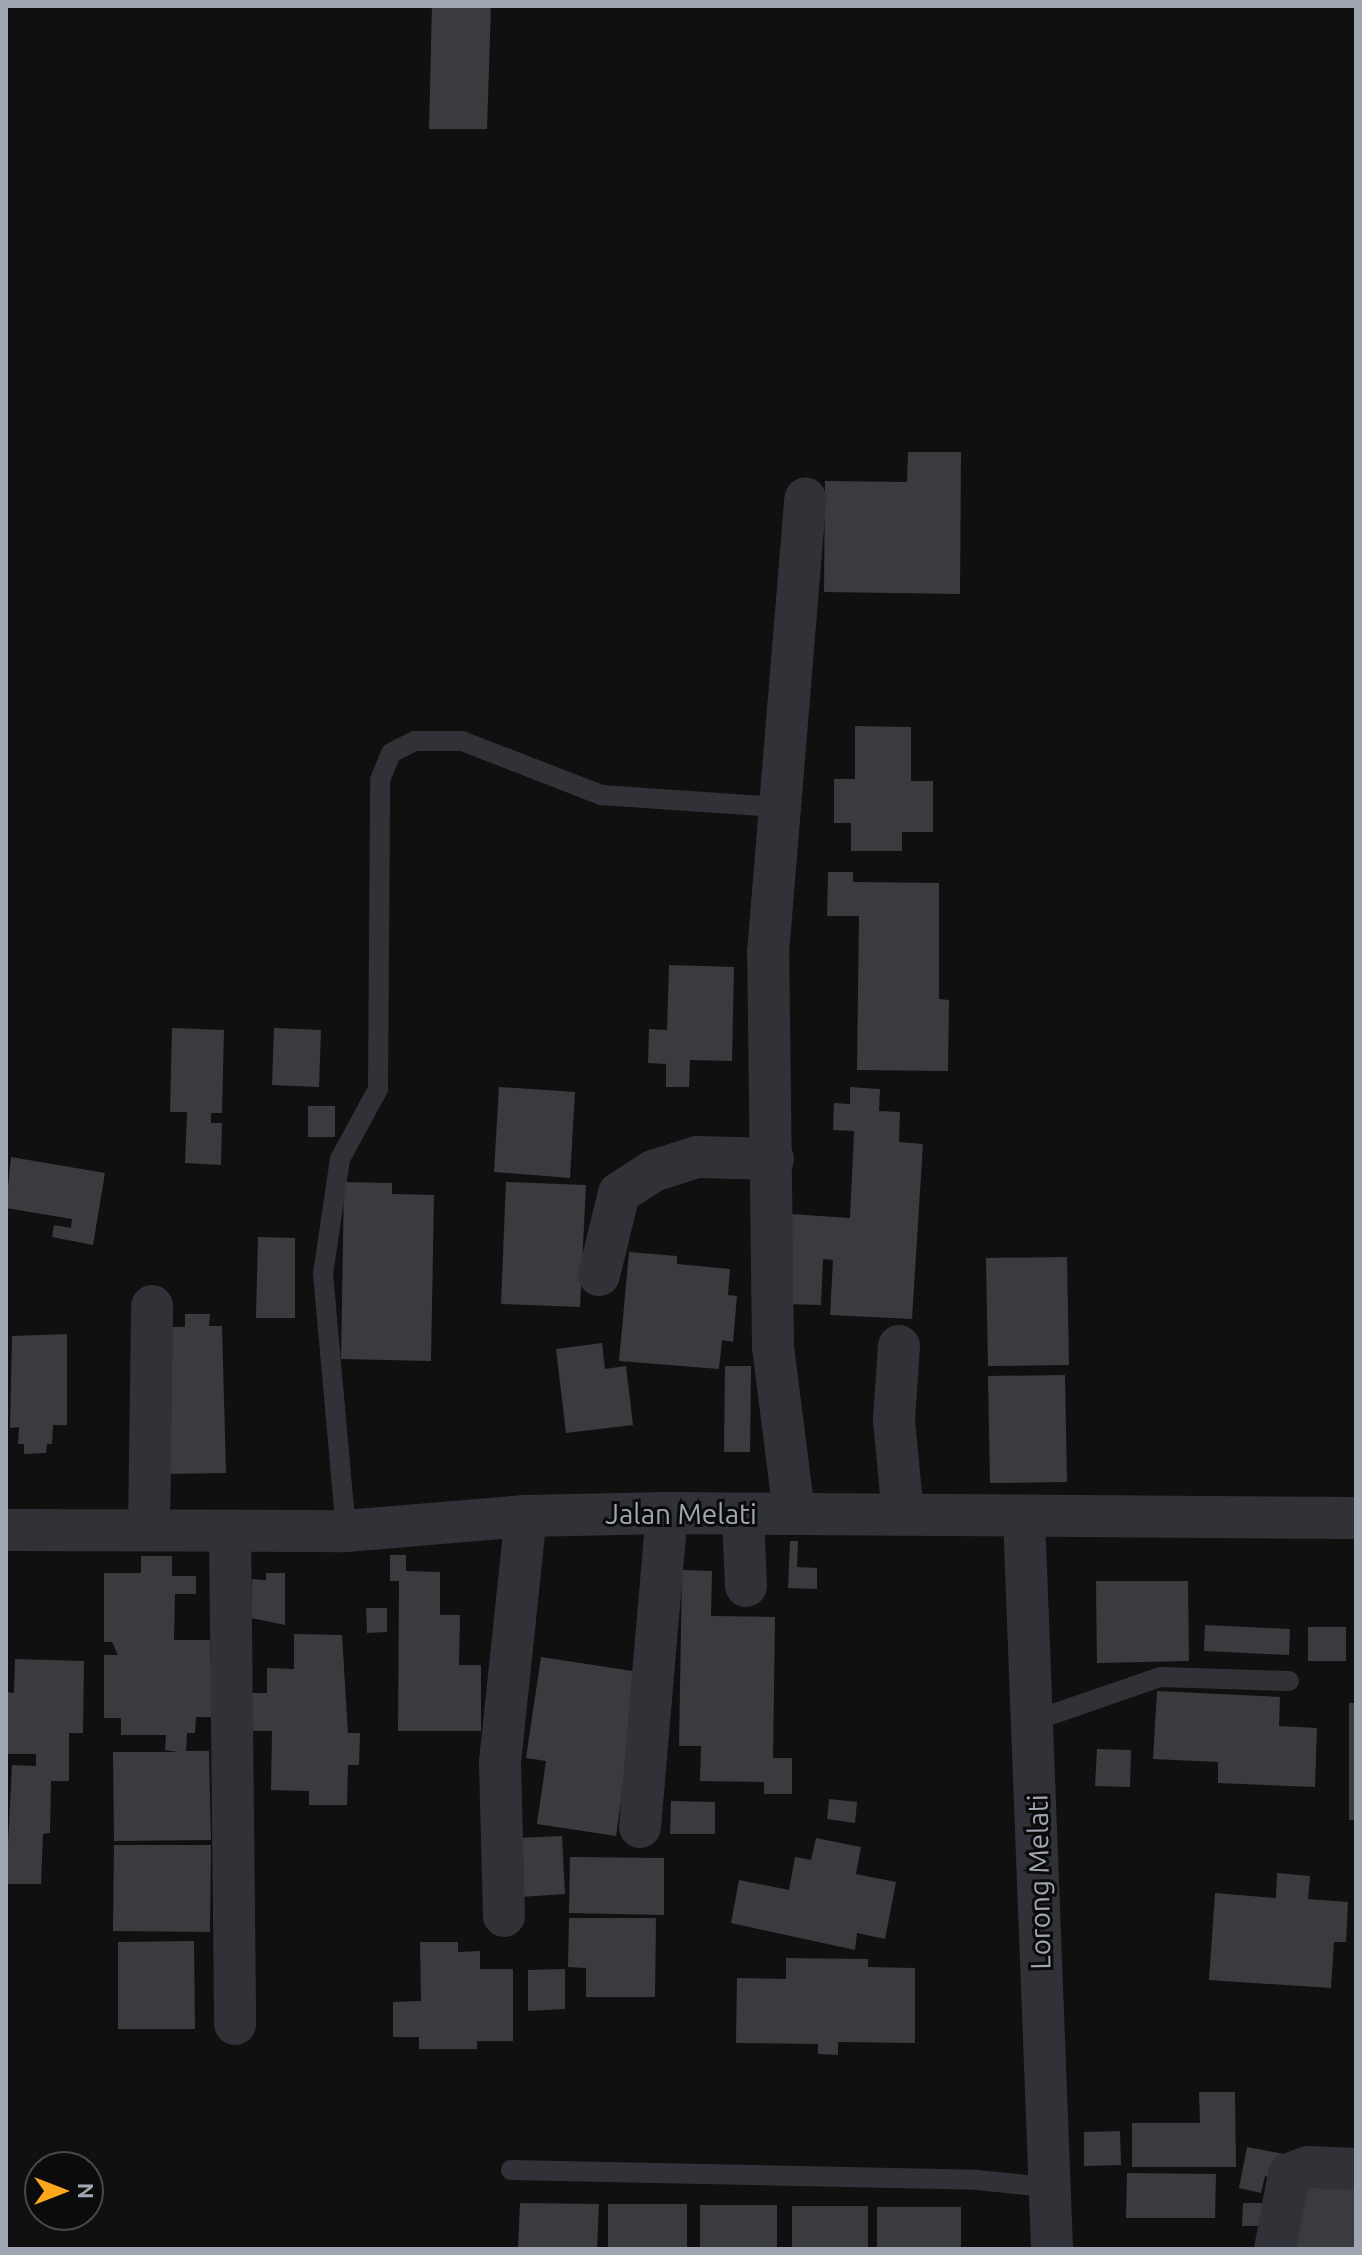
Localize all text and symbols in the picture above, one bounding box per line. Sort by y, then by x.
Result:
street label: Jalan Melati [605,1497,757,1531]
street label: Lorong Melati [1021,1794,1057,1970]
north arrow [24,2151,104,2231]
text: N [74,2183,99,2199]

